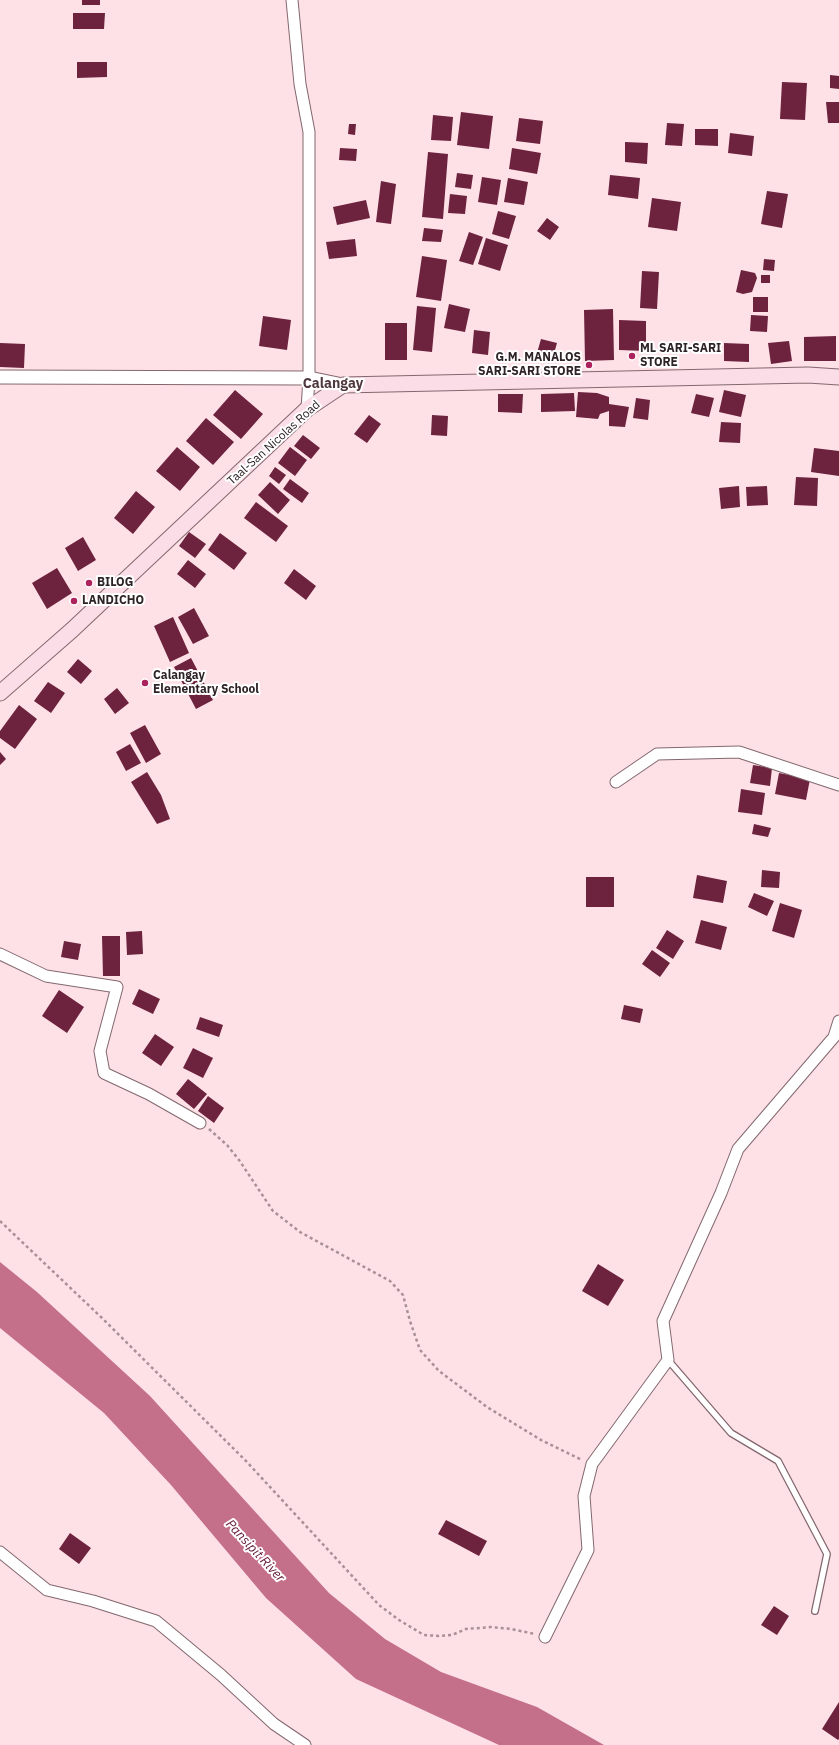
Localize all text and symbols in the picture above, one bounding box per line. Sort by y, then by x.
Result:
place label: ML SARI-SARI STORE [640,342,721,370]
place label: G.M. MANALOS SARI-SARI STORE [478,351,581,379]
marker: ML SARI-SARI STORE [627,351,637,361]
marker: G.M. MANALOS SARI-SARI STORE [584,360,594,370]
district label: Calangay [303,376,363,392]
street label: Taal-San Nicolas Road [225,398,323,488]
place label: BILOG [97,576,133,590]
marker: BILOG [84,578,94,588]
place label: LANDICHO [82,594,144,608]
marker: LANDICHO [69,596,79,606]
place label: Calangay Elementary School [153,669,259,697]
marker: Calangay Elementary School [140,678,150,688]
water label: Pansipit River [222,1517,288,1585]

